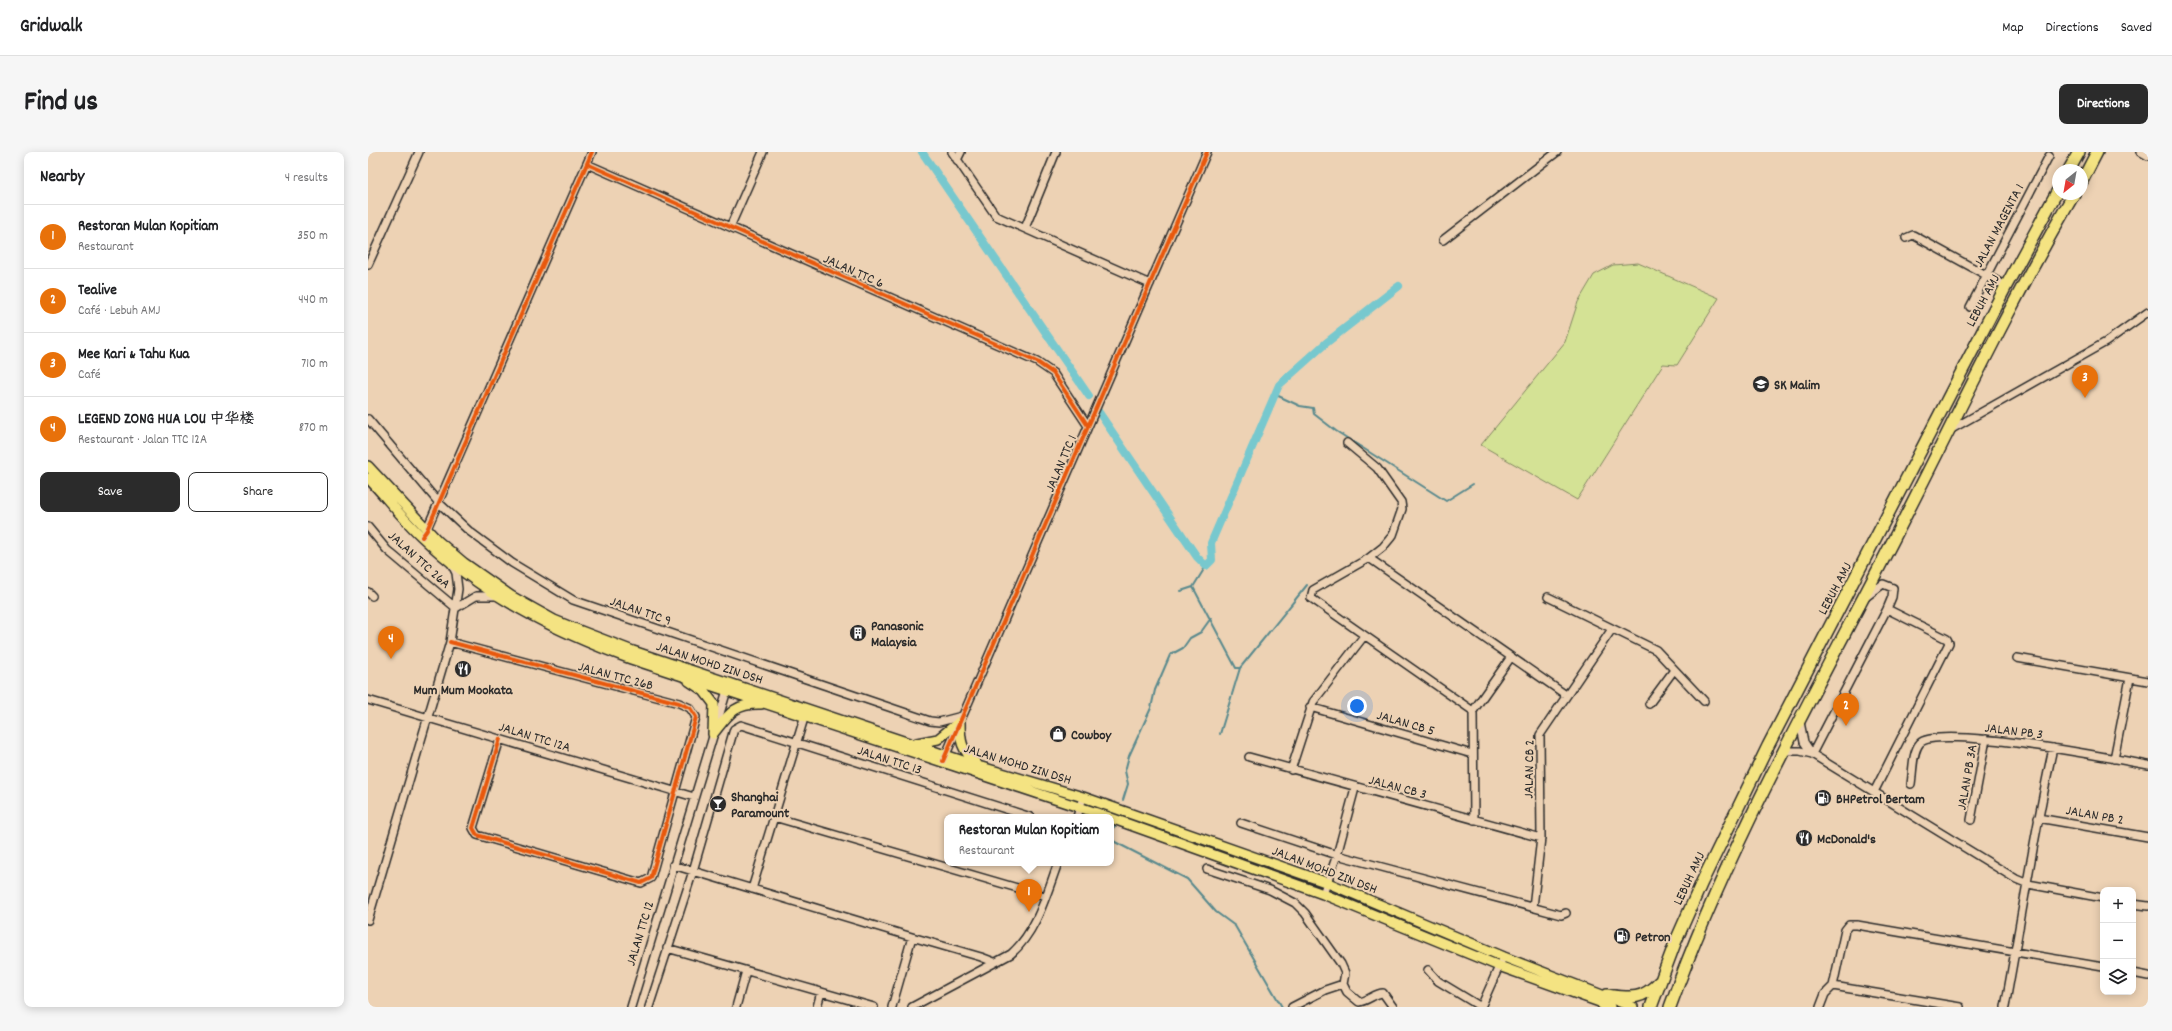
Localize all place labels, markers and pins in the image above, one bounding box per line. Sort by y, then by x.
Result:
pin: 3 [2072,365,2098,398]
school or university icon: SK Malim [1751,374,1771,394]
place label: SK Malim [1774,376,1821,396]
place label: Panasonic Malaysia [871,617,924,653]
building icon: Panasonic Malaysia [848,623,868,643]
pin: 4 [378,626,404,659]
restaurant icon: Mum Mum Mookata [453,659,473,679]
place label: Mum Mum Mookata [414,681,514,701]
pin: 2 [1833,693,1859,726]
shop icon: Cowboy [1048,724,1068,744]
place label: Cowboy [1071,726,1112,746]
place label: Shanghai Paramount [731,788,790,824]
fuel station icon: BHPetrol Bertam [1813,788,1833,808]
place label: BHPetrol Bertam [1836,790,1925,810]
bar icon: Shanghai Paramount [708,794,728,814]
restaurant icon: McDonald's [1794,828,1814,848]
place label: McDonald's [1817,830,1876,850]
pin: 1 [1016,879,1042,912]
fuel station icon: Petron [1612,926,1632,946]
place label: Petron [1635,928,1671,948]

